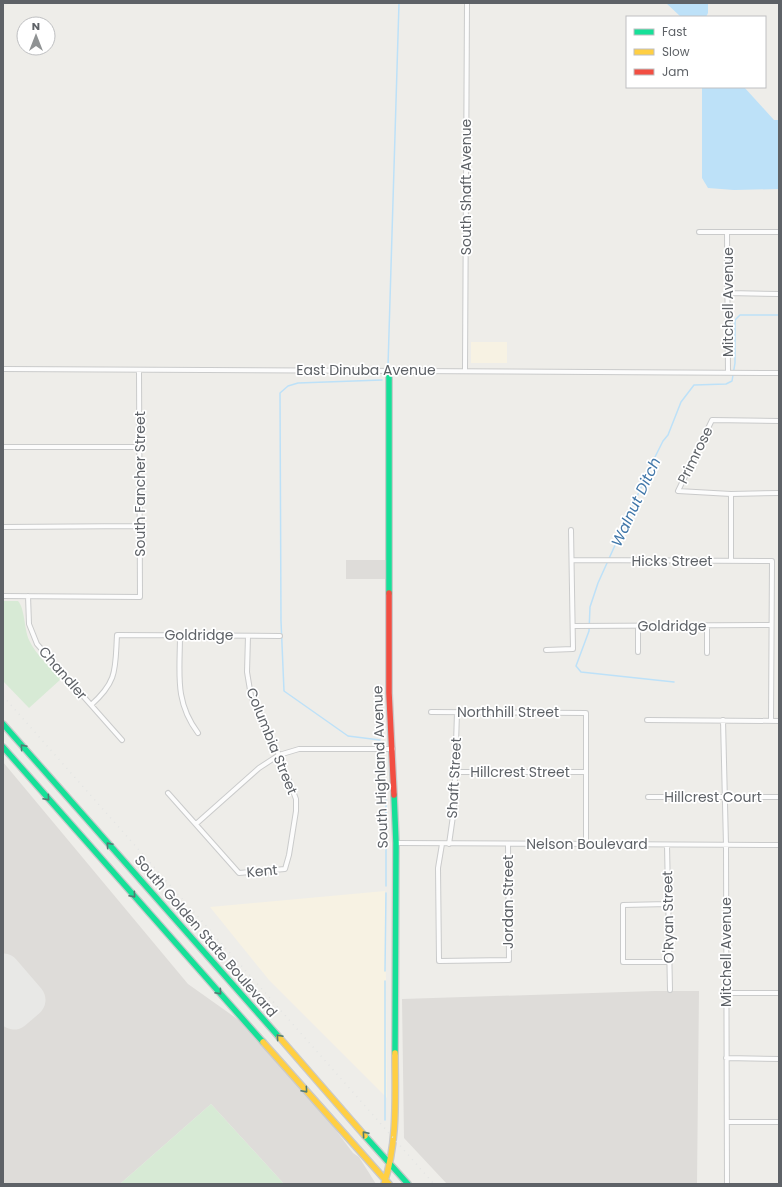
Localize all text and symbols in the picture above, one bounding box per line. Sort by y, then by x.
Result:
north arrow [16,16,56,56]
legend [626,16,766,88]
text: N [32,18,40,34]
text: Fast [662,23,687,40]
text: Slow [662,43,690,60]
text: Jam [662,63,689,80]
street label: South Shaft Avenue [456,118,476,255]
street label: Mitchell Avenue [718,247,738,357]
street label: East Dinuba Avenue [296,360,436,380]
street label: South Fancher Street [130,411,150,557]
street label: Primrose [673,423,718,487]
water label: Walnut Ditch [606,454,665,550]
street label: Hicks Street [632,551,712,571]
street label: Goldridge [637,616,707,636]
street label: Goldridge [164,625,234,645]
street label: Chandler [34,642,92,704]
street label: Columbia Street [241,685,303,797]
street label: South Highland Avenue [367,685,393,849]
street label: Northhill Street [457,702,559,722]
street label: Shaft Street [442,737,466,819]
one-way arrow [21,745,28,752]
street label: Hillcrest Street [470,762,570,782]
street label: Hillcrest Court [664,787,762,807]
one-way arrow [43,793,50,800]
street label: Nelson Boulevard [526,834,648,854]
one-way arrow [107,842,114,849]
street label: South Golden State Boulevard [130,851,282,1021]
street label: Jordan Street [498,855,518,949]
street label: Kent [246,860,278,882]
street label: O'Ryan Street [657,870,679,964]
one-way arrow [129,890,136,898]
street label: Mitchell Avenue [716,897,736,1007]
one-way arrow [215,988,222,995]
one-way arrow [276,1034,283,1041]
one-way arrow [301,1085,308,1093]
one-way arrow [362,1131,369,1139]

